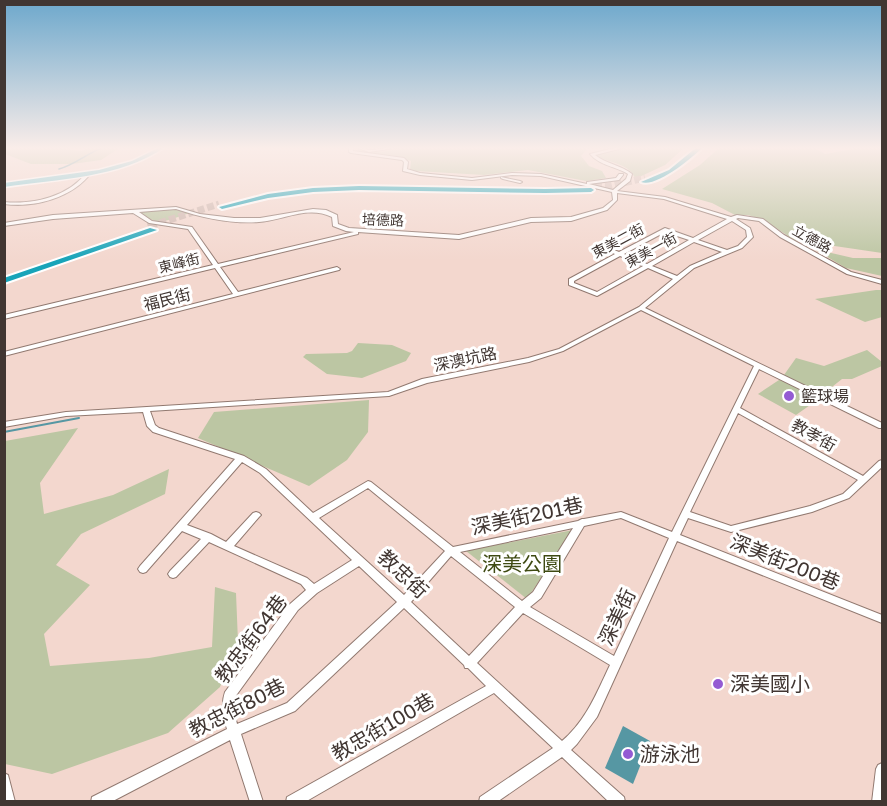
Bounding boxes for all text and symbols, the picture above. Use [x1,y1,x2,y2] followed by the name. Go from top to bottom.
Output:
[362,210,404,229] street label: 培德路
[589,220,646,261] street label: 東美二街
[790,221,835,256] street label: 立德路
[622,229,679,271] street label: 東美一街
[156,249,201,276] street label: 東峰街
[141,283,193,315] street label: 福民街
[432,343,498,375] street label: 深澳坑路
[801,386,849,406] place label: 籃球場
[782,389,796,403] marker: 籃球場
[788,415,840,455] street label: 教孝街
[469,491,585,539] street label: 深美街201巷
[727,528,844,594] street label: 深美街200巷
[374,544,434,603] street label: 教忠街
[482,551,562,575] park label: 深美公園
[593,584,640,649] street label: 深美街
[209,590,291,687] street label: 教忠街64巷
[730,671,810,695] place label: 深美國小
[184,673,289,742] street label: 教忠街80巷
[711,677,725,691] marker: 深美國小
[327,687,438,765] street label: 教忠街100巷
[640,741,700,765] place label: 游泳池
[621,747,635,761] marker: 游泳池

